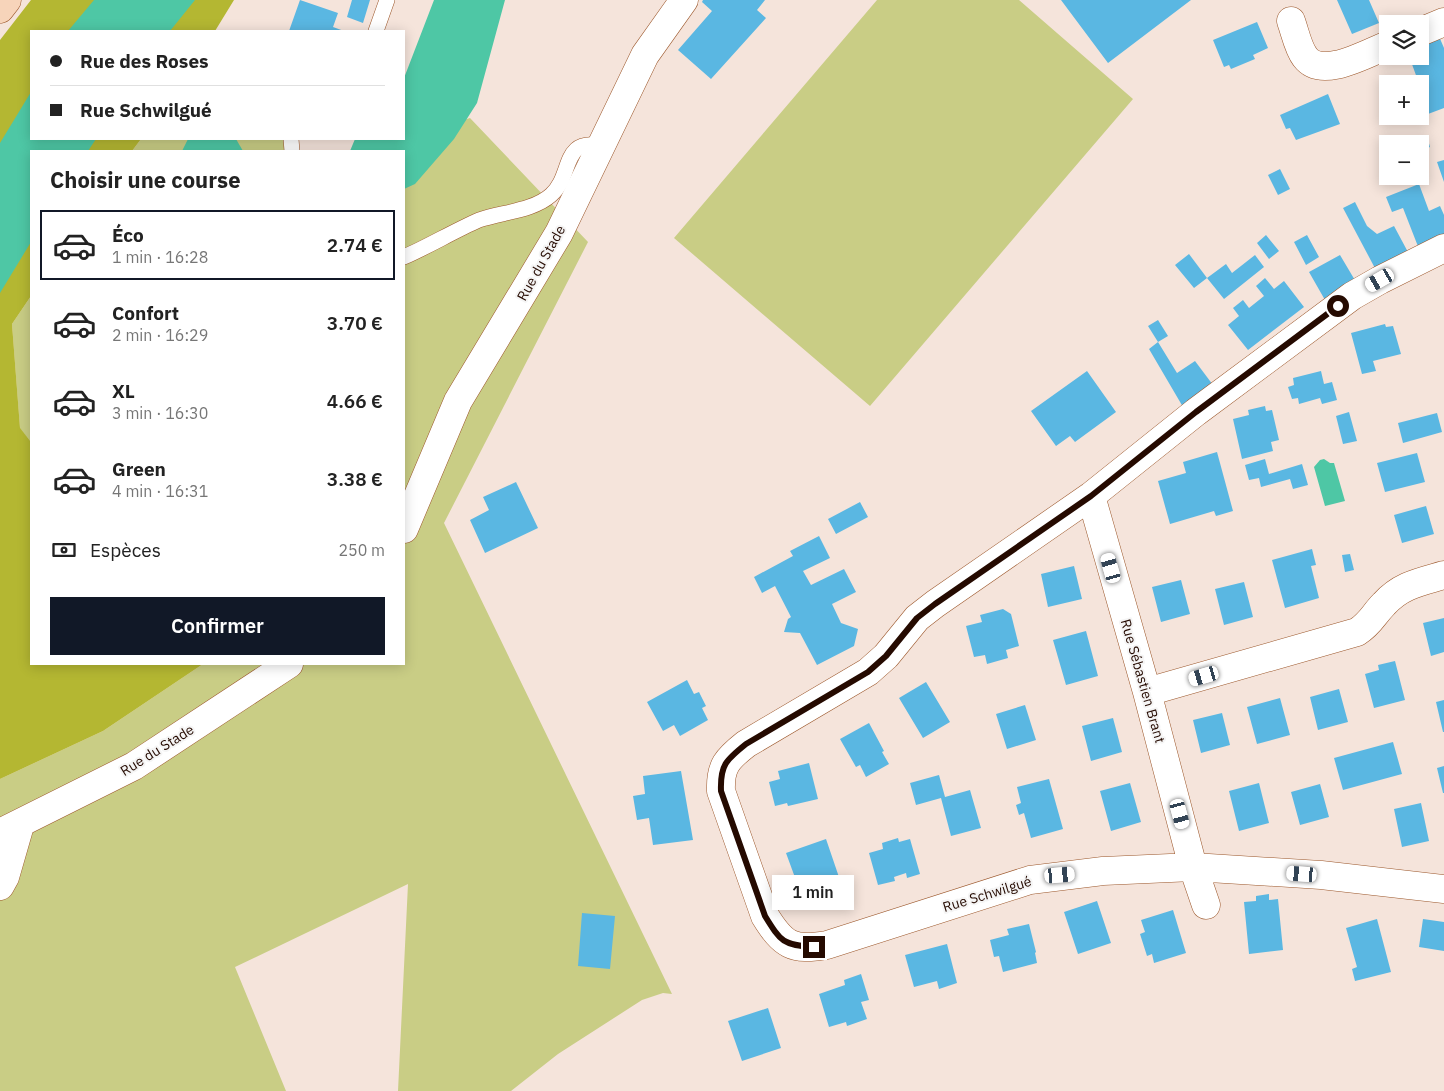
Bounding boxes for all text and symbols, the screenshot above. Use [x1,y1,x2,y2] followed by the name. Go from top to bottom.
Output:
[1379,15,1429,185] map controls
[1379,15,1429,65] button: layers
[80,49,209,73] text: Rue des Roses
[1379,75,1429,125] button: +
[80,98,212,122] text: Rue Schwilgué
[1379,135,1429,185] button: −
[50,165,241,194] text: Choisir une course
[513,222,569,304] street label: Rue du Stade
[52,223,97,268] icon: car
[112,223,144,247] text: Éco
[327,233,383,257] text: 2.74 €
[112,247,208,267] text: 1 min · 16:28
[1363,266,1396,294] car
[1327,295,1349,317] route start
[52,301,97,346] icon: car
[112,301,179,325] text: Confort
[327,311,383,335] text: 3.70 €
[112,325,208,345] text: 2 min · 16:29
[52,379,97,424] icon: car
[112,379,135,403] text: XL
[327,389,383,413] text: 4.66 €
[112,403,208,423] text: 3 min · 16:30
[52,457,97,502] icon: car
[112,457,166,481] text: Green
[327,467,383,491] text: 3.38 €
[112,481,208,501] text: 4 min · 16:31
[50,536,78,564] icon: cash
[90,538,161,562] text: Espèces
[338,540,385,560] text: 250 m
[1099,552,1122,584] car
[50,597,385,655] button: Confirmer
[1117,617,1169,745] street label: Rue Sébastien Brant
[1187,665,1220,687] car
[117,720,197,780] street label: Rue du Stade
[1168,798,1191,830] car
[1286,865,1317,883] car
[1044,866,1075,884] car
[940,872,1034,916] street label: Rue Schwilgué
[773,874,855,910] callout: 1 min
[792,882,834,902] text: 1 min
[803,936,825,958] route end

